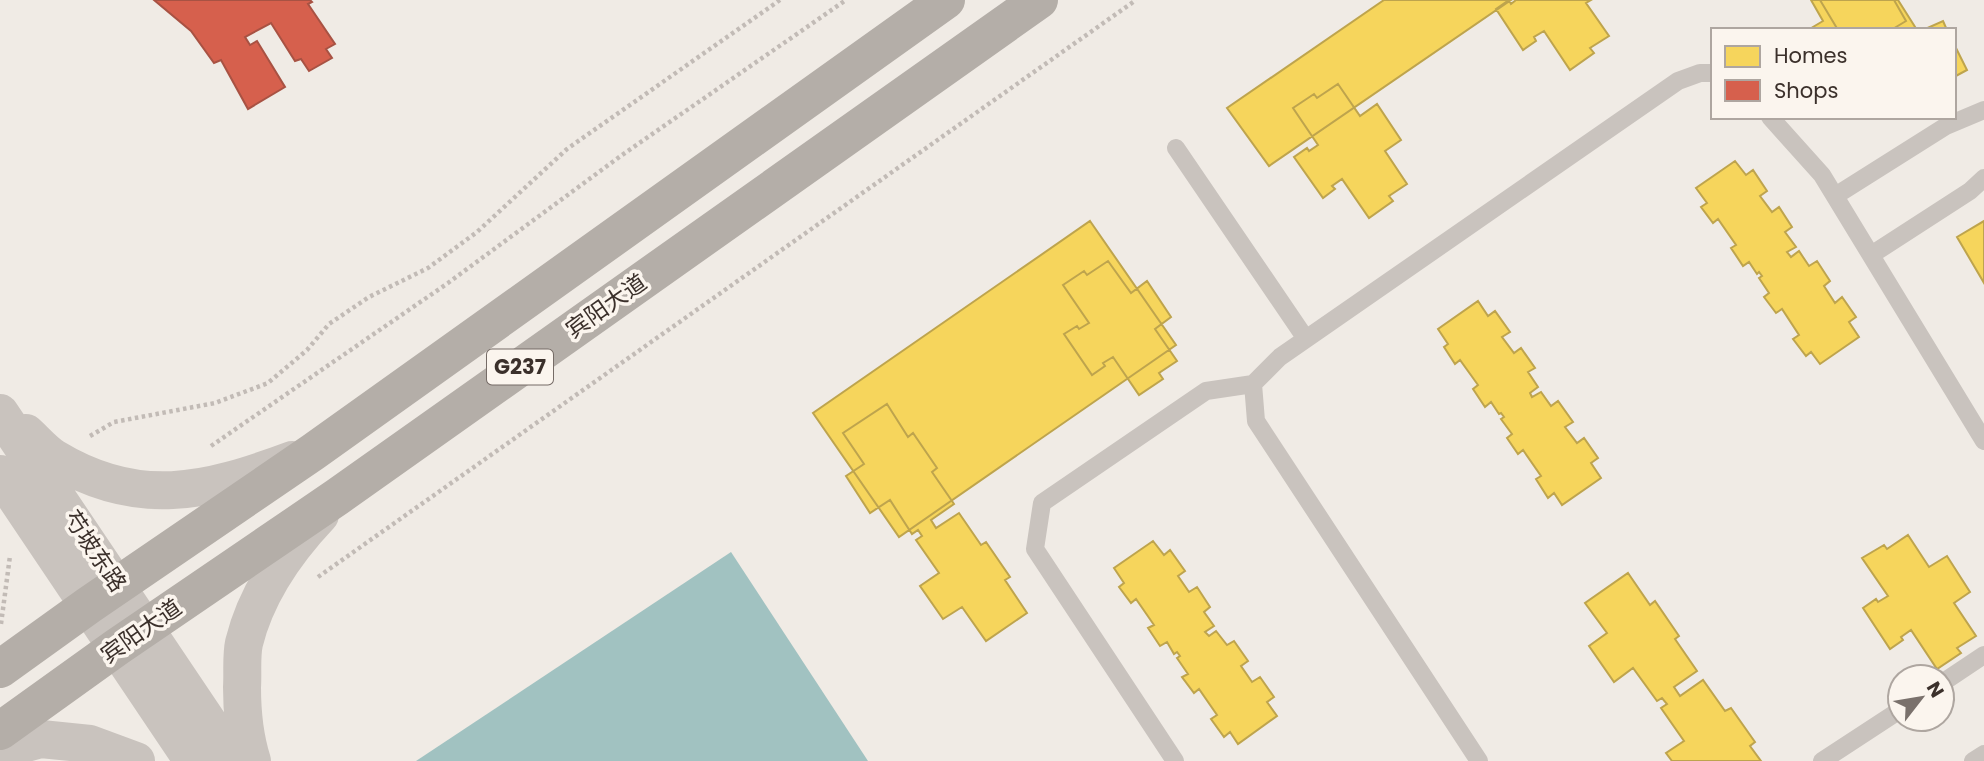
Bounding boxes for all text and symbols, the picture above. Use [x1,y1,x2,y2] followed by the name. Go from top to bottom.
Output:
[1711,28,1956,119] legend
[1774,41,1848,70] text: Homes
[1774,76,1838,105] text: Shops
[559,267,653,345] street label: 宾阳大道
[487,350,553,384] road number: G237
[56,504,134,598] street label: 芍坡东路
[94,592,188,670] street label: 宾阳大道
[1886,663,1956,733] north arrow
[1920,676,1950,703] text: N

